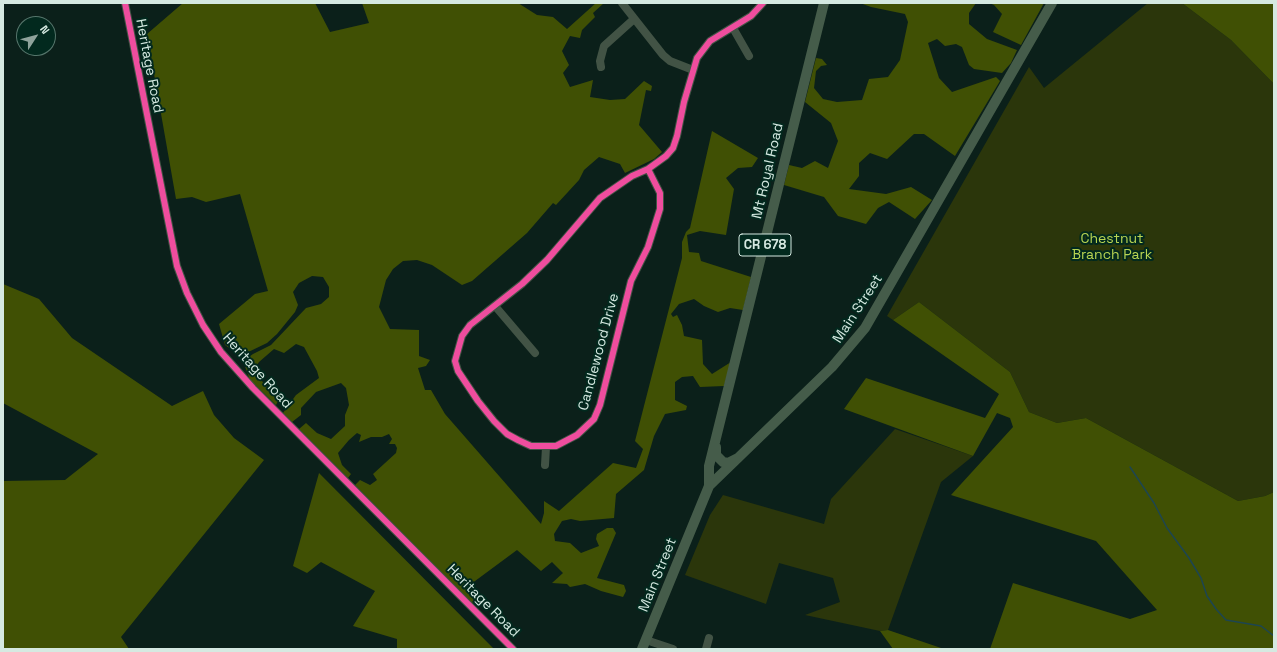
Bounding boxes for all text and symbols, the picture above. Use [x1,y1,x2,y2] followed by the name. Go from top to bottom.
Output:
[16,16,56,56] north arrow
[132,17,166,115] street label: Heritage Road
[37,22,53,37] text: N
[749,122,787,220] street label: Mt Royal Road
[1072,231,1152,264] park label: Chestnut Branch Park
[739,234,791,256] road number: CR 678
[830,271,886,347] street label: Main Street
[575,292,623,412] street label: Candlewood Drive
[219,330,295,412] street label: Heritage Road
[635,535,681,615] street label: Main Street
[443,561,523,641] street label: Heritage Road

